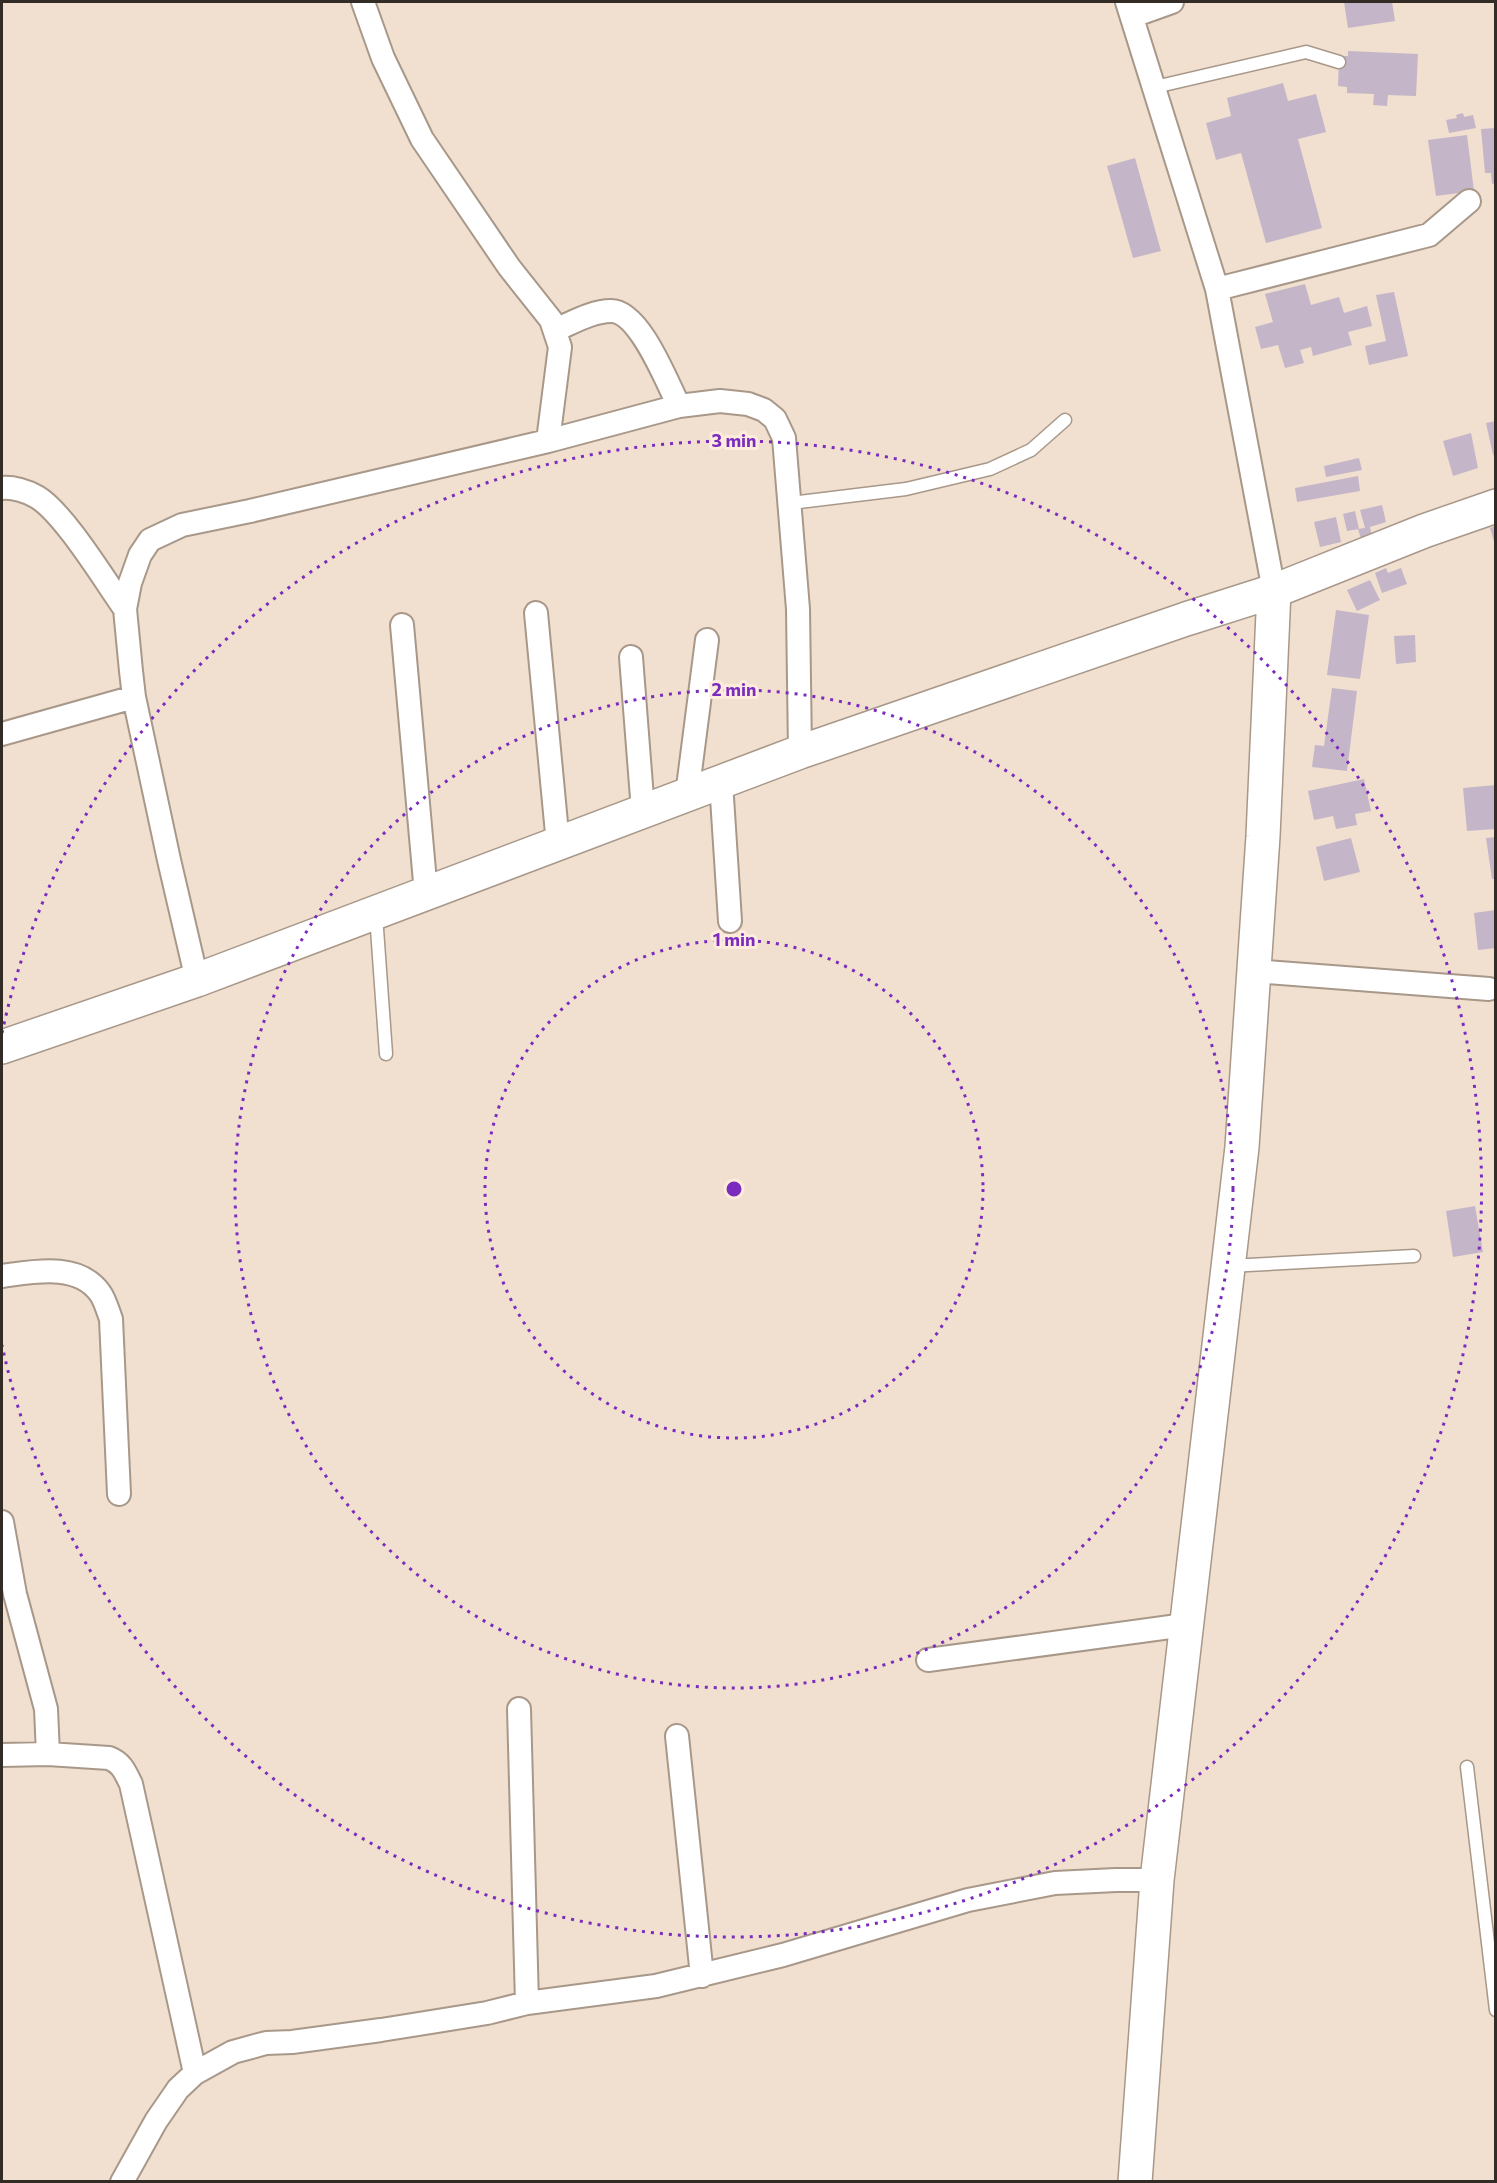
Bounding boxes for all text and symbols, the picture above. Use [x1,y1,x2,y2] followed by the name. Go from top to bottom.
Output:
[711,429,757,451] text: 3 min
[712,678,756,700] text: 2 min
[713,928,755,950] text: 1 min
[724,1179,744,1199] centre of rings

